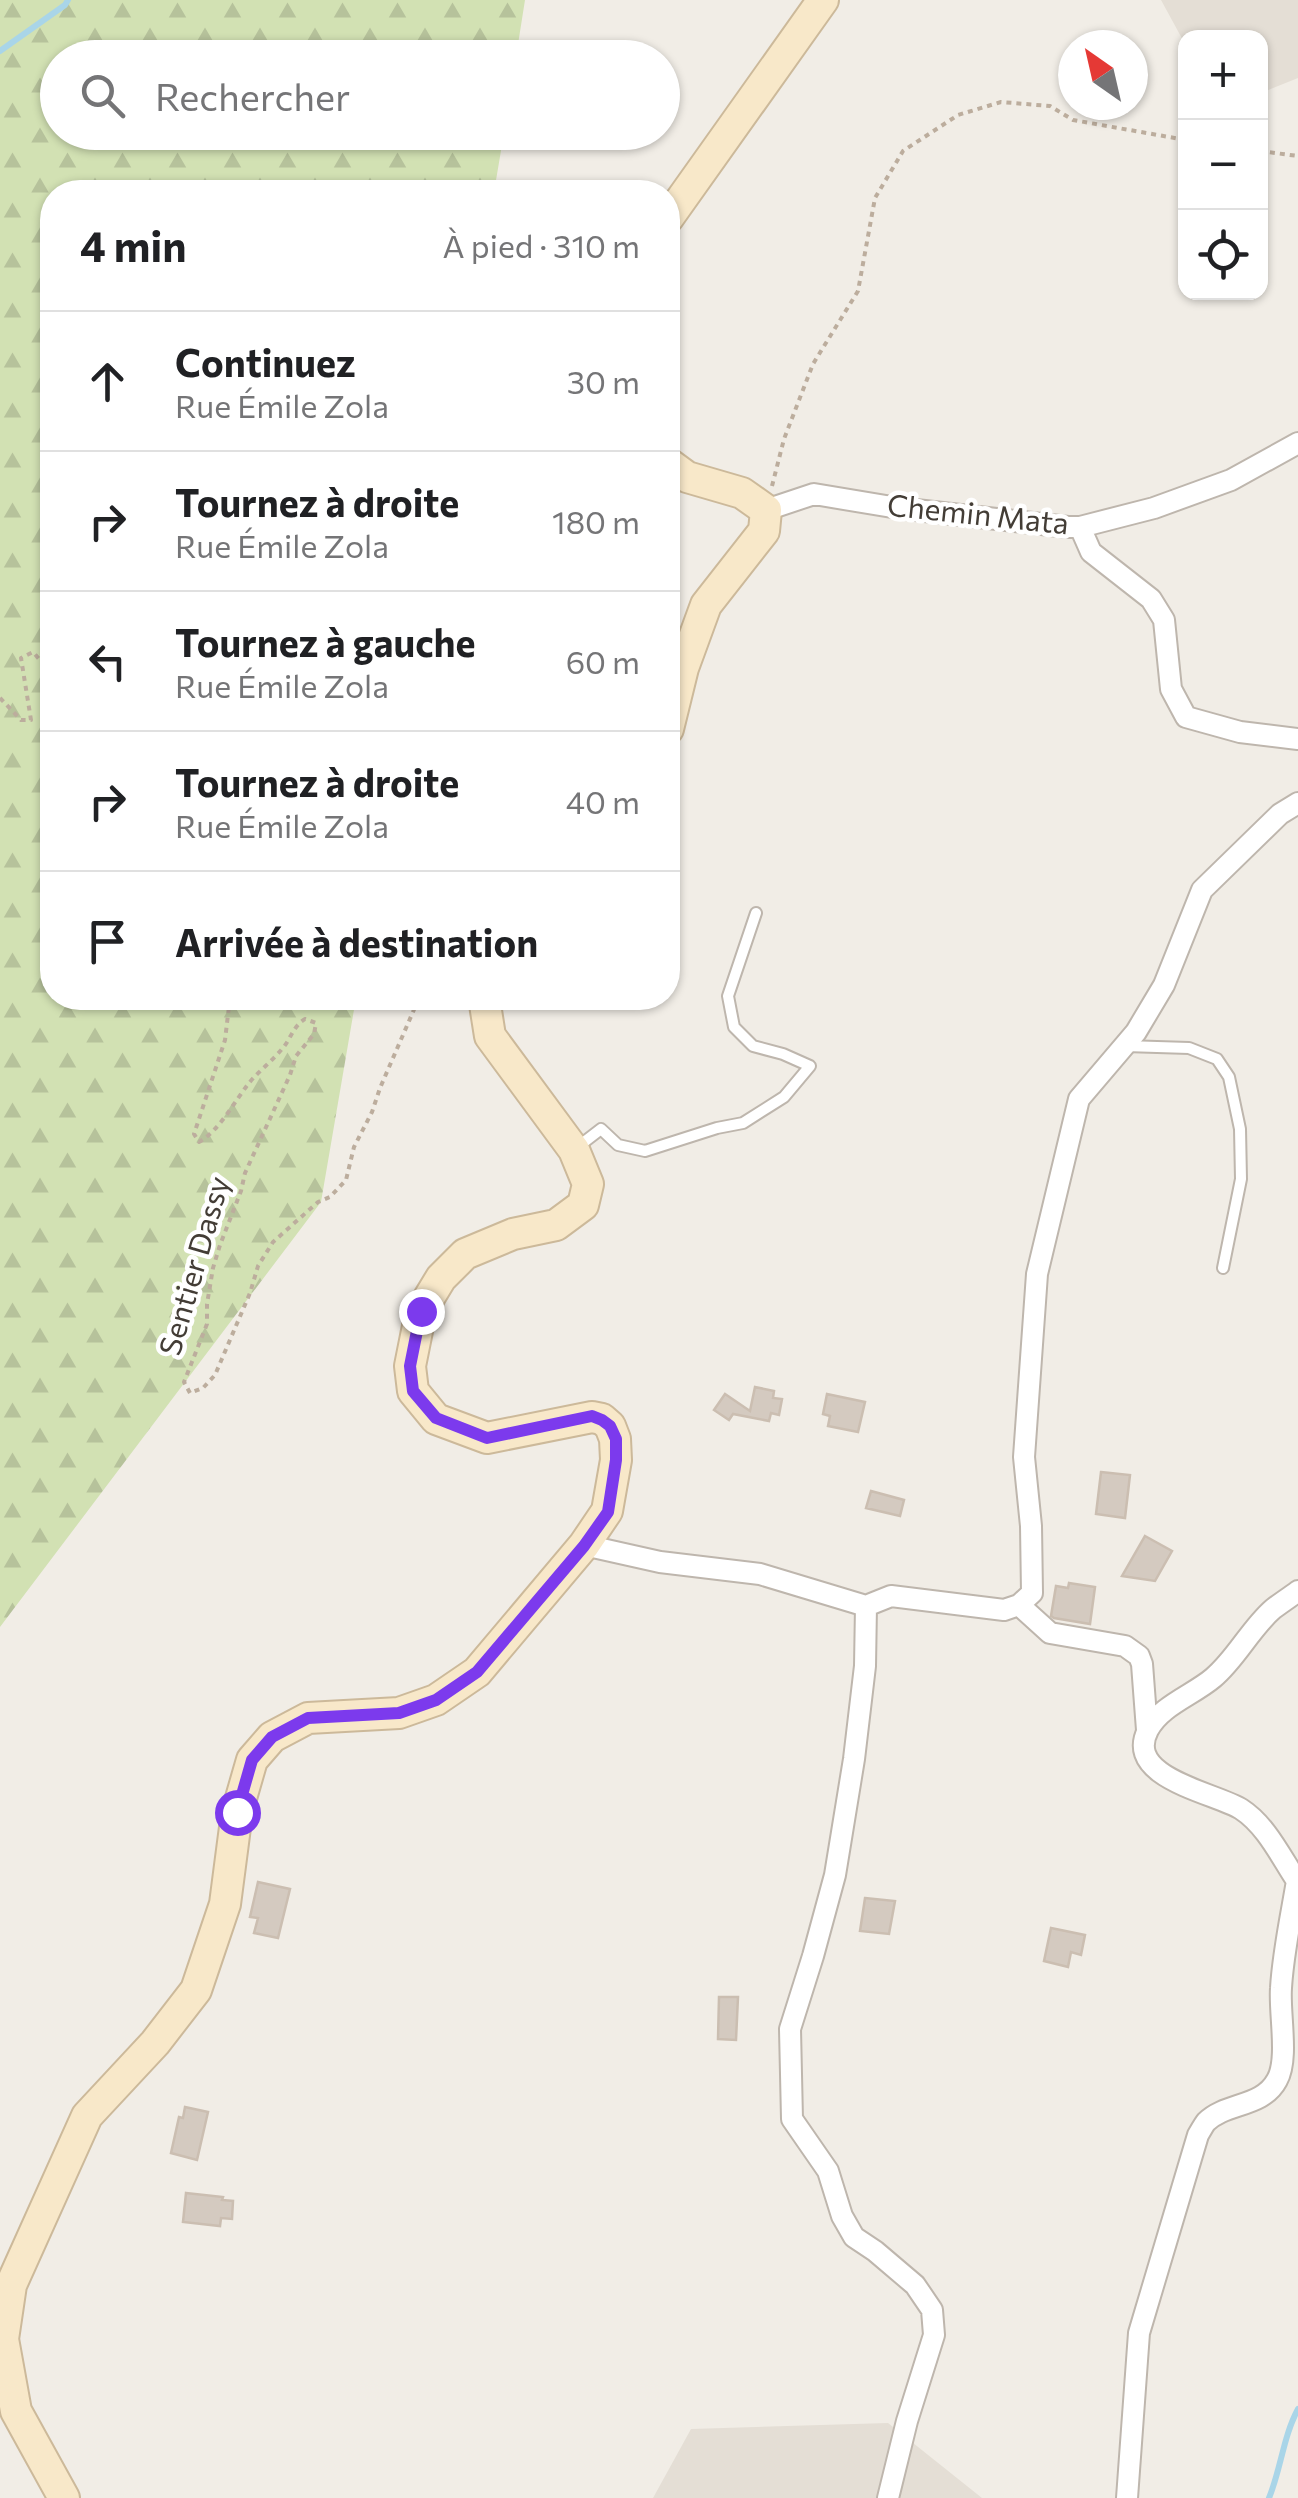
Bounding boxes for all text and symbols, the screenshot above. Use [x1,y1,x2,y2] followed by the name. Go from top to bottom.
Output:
[1058,30,1148,120] north arrow
[1178,30,1268,300] map controls
[1178,30,1268,120] button: +
[40,40,680,150] search box
[75,68,130,123] icon: search
[155,72,350,119] text: Rechercher
[1178,120,1268,210] button: −
[1178,210,1268,300] button: locate
[80,219,186,271] text: 4 min
[443,225,640,265] text: À pied · 310 m
[175,338,356,385] text: Continuez
[80,354,135,409] icon: ahead
[567,361,640,401] text: 30 m
[175,385,389,425] text: Rue Émile Zola
[175,478,459,525] text: Tournez à droite
[886,485,1071,540] street label: Chemin Mata
[80,494,135,549] icon: right
[552,501,640,541] text: 180 m
[175,525,389,565] text: Rue Émile Zola
[175,618,476,665] text: Tournez à gauche
[80,634,135,689] icon: left
[566,641,640,681] text: 60 m
[175,665,389,705] text: Rue Émile Zola
[175,758,459,805] text: Tournez à droite
[80,774,135,829] icon: right
[566,781,640,821] text: 40 m
[175,805,389,845] text: Rue Émile Zola
[80,914,135,969] icon: arrive
[175,918,538,965] text: Arrivée à destination
[149,1172,236,1359] street label: Sentier Dassy
[399,1289,445,1335] route end
[215,1790,261,1836] route start

